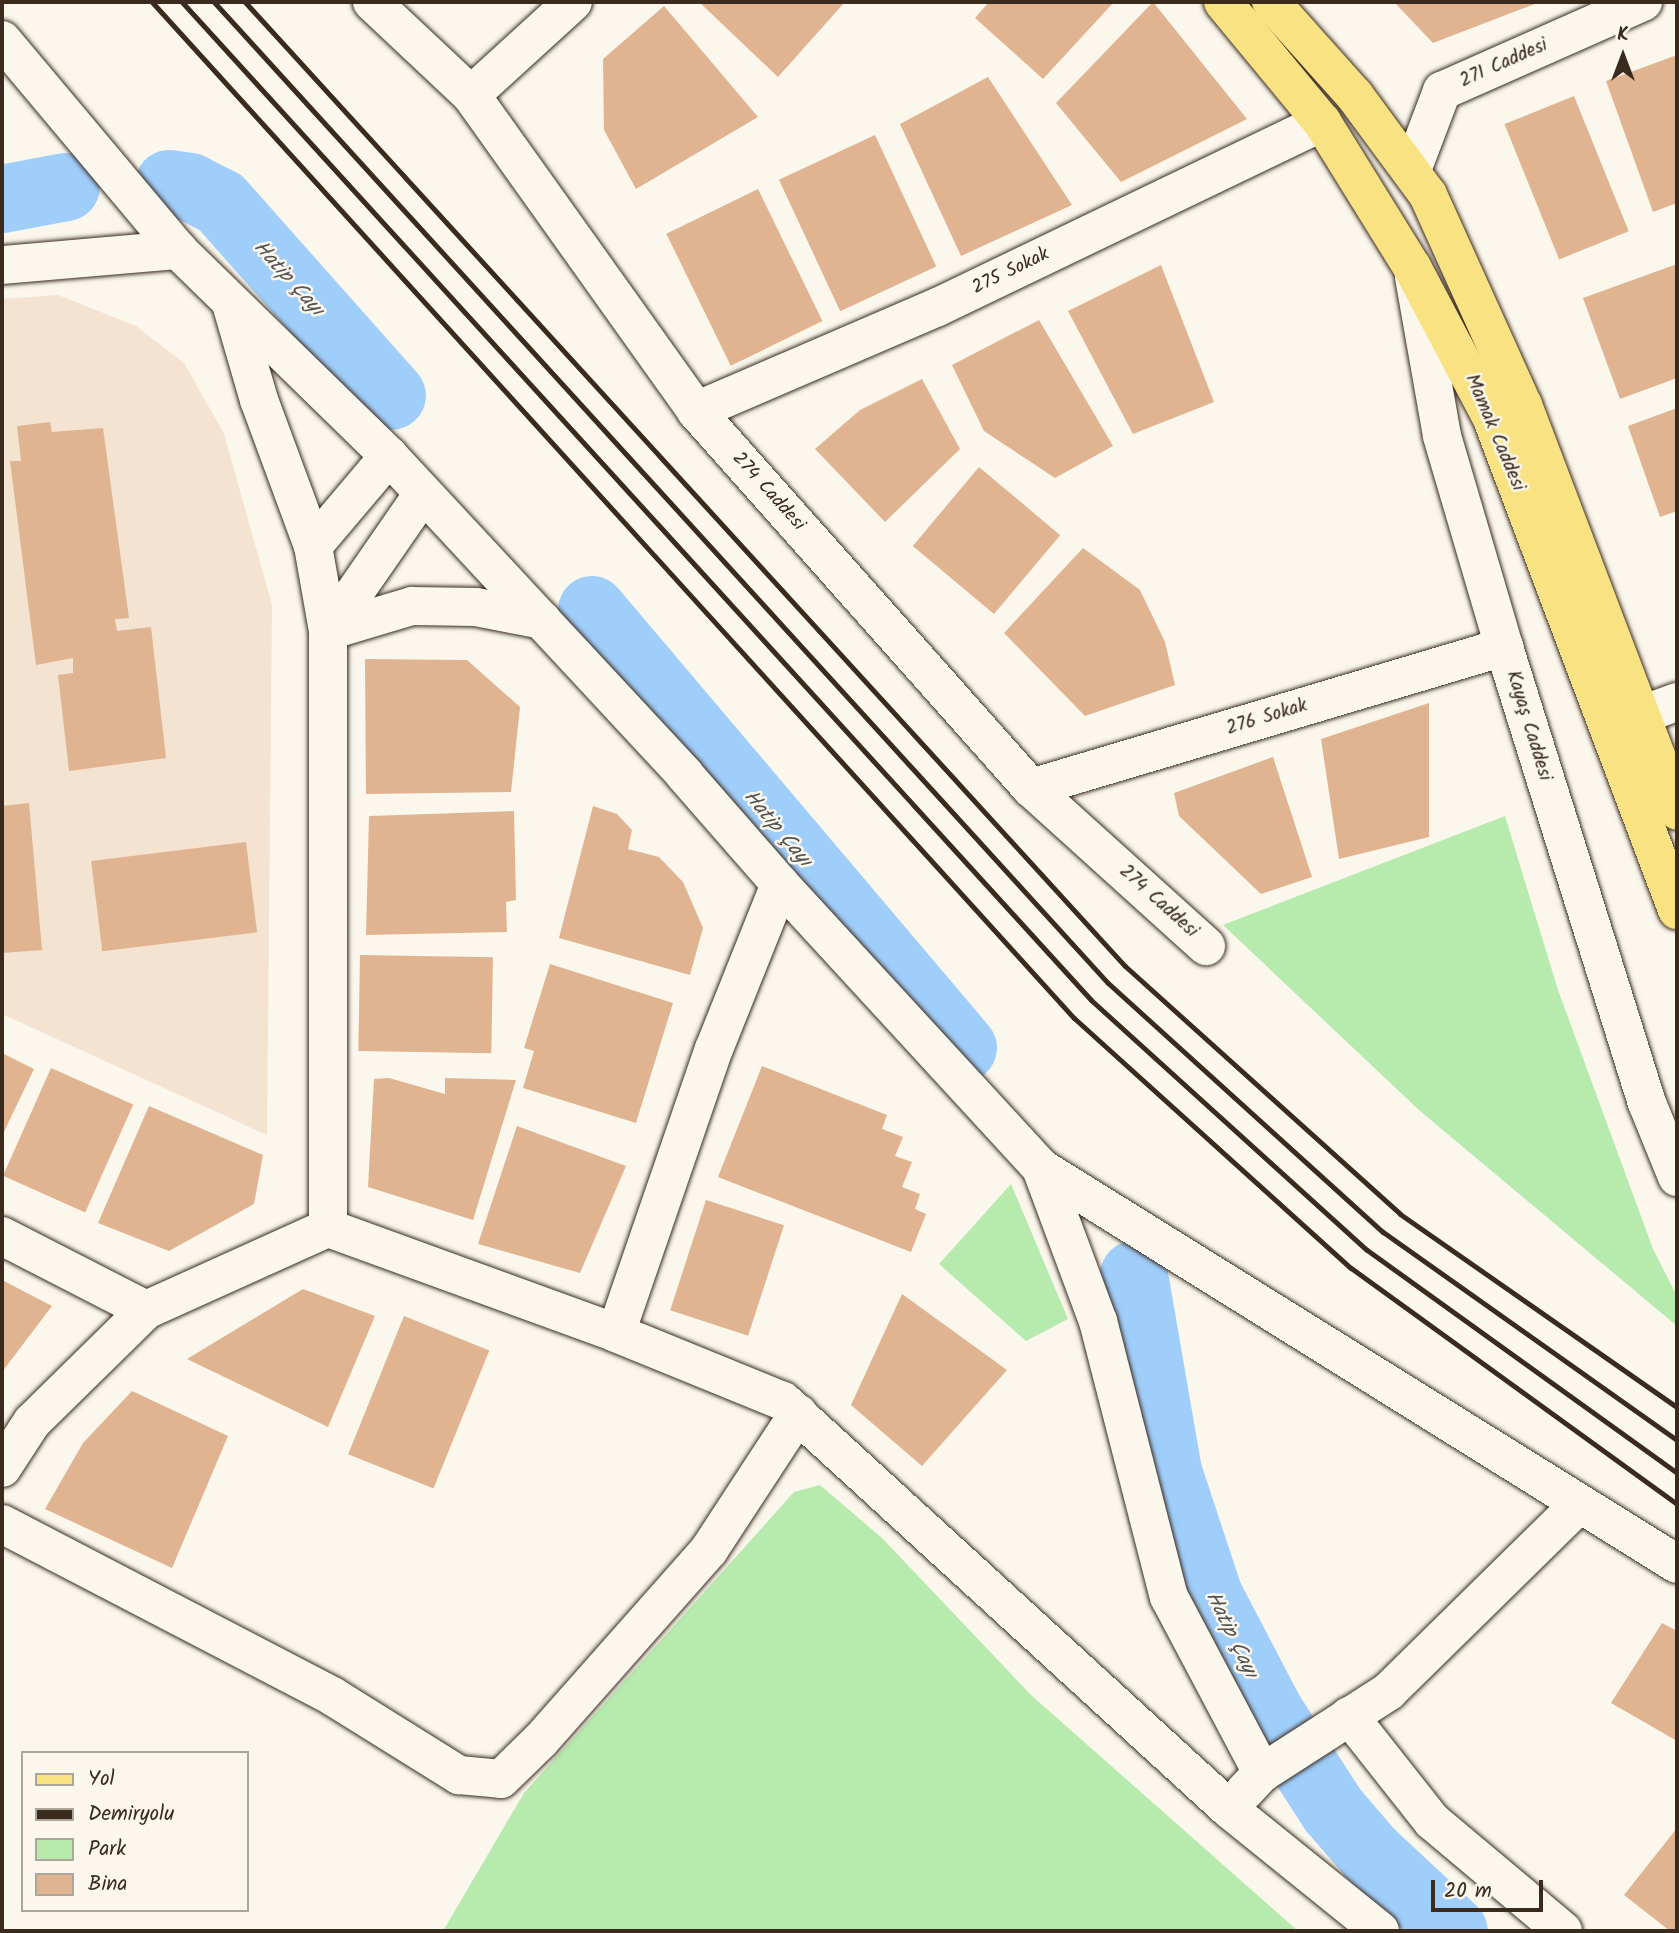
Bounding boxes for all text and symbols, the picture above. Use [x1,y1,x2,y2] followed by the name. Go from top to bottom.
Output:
[1617,20,1629,50] text: K
[1588,21,1658,91] north arrow
[1457,35,1551,93] street label: 271 Caddesi
[247,236,329,322] water label: Hatip Çayı
[969,244,1053,300] street label: 275 Sokak
[1459,371,1529,495] street label: Mamak Caddesi
[727,448,809,536] street label: 274 Caddesi
[1500,668,1556,784] street label: Kayaş Caddesi
[1224,695,1310,741] street label: 276 Sokak
[737,785,817,873] water label: Hatip Çayı
[1114,861,1202,943] street label: 274 Caddesi
[1199,1588,1263,1682] water label: Hatip Çayı
[21,1751,248,1912] legend
[88,1763,115,1796] text: Yol
[88,1798,174,1831] text: Demiryolu
[88,1833,126,1866] text: Park
[1434,1867,1546,1911] scale bar
[88,1868,127,1901] text: Bina
[1444,1875,1492,1908] text: 20 m

